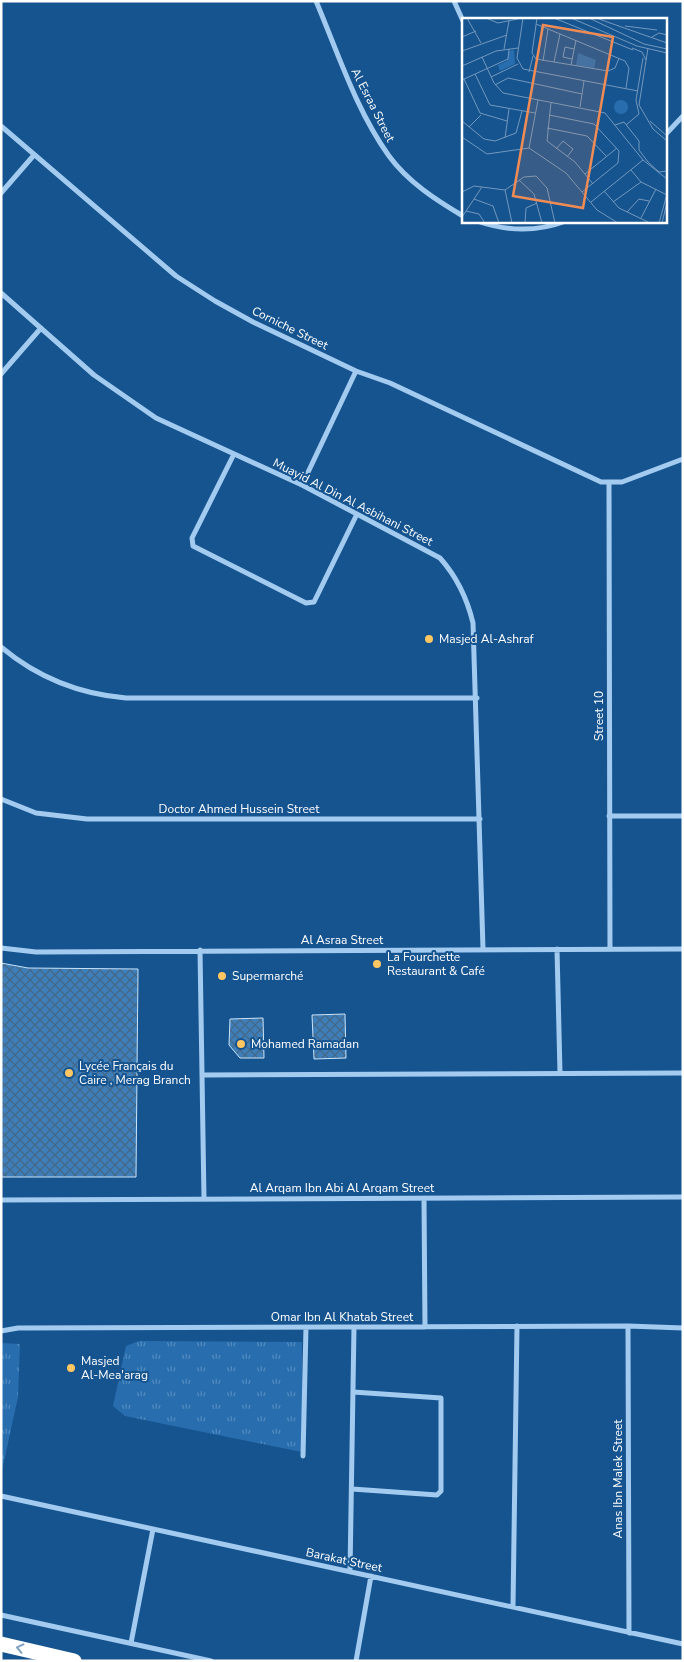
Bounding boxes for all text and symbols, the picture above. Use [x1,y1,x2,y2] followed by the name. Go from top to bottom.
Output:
[462,18,666,222] inset map
[348,65,399,145] street label: Al Esraa Street
[249,303,331,354] street label: Corniche Street
[270,455,436,550] street label: Muayid Al Din Al Asbihani Street
[439,631,535,647] place label: Masjed Al-Ashraf
[423,633,435,645] marker: Masjed Al-Ashraf
[591,691,607,741] street label: Street 10
[159,801,320,817] street label: Doctor Ahmed Hussein Street
[301,932,384,948] street label: Al Asraa Street
[387,949,485,979] place label: La Fourchette Restaurant & Café
[371,958,383,970] marker: La Fourchette Restaurant & Café
[232,968,303,984] place label: Supermarché
[216,970,228,982] marker: Supermarché
[251,1036,359,1052] place label: Mohamed Ramadan
[235,1038,247,1050] marker: Mohamed Ramadan
[79,1058,191,1088] place label: Lycée Français du Caire , Merag Branch
[63,1067,75,1079] marker: Lycée Français du Caire , Merag Branch
[250,1180,435,1196] street label: Al Arqam Ibn Abi Al Arqam Street
[271,1309,414,1325] street label: Omar Ibn Al Khatab Street
[81,1353,148,1383] place label: Masjed Al-Mea'arag
[65,1362,77,1374] marker: Masjed Al-Mea'arag
[610,1419,626,1539] street label: Anas Ibn Malek Street
[304,1544,384,1576] street label: Barakat Street
[16,1643,25,1654] one-way arrow

